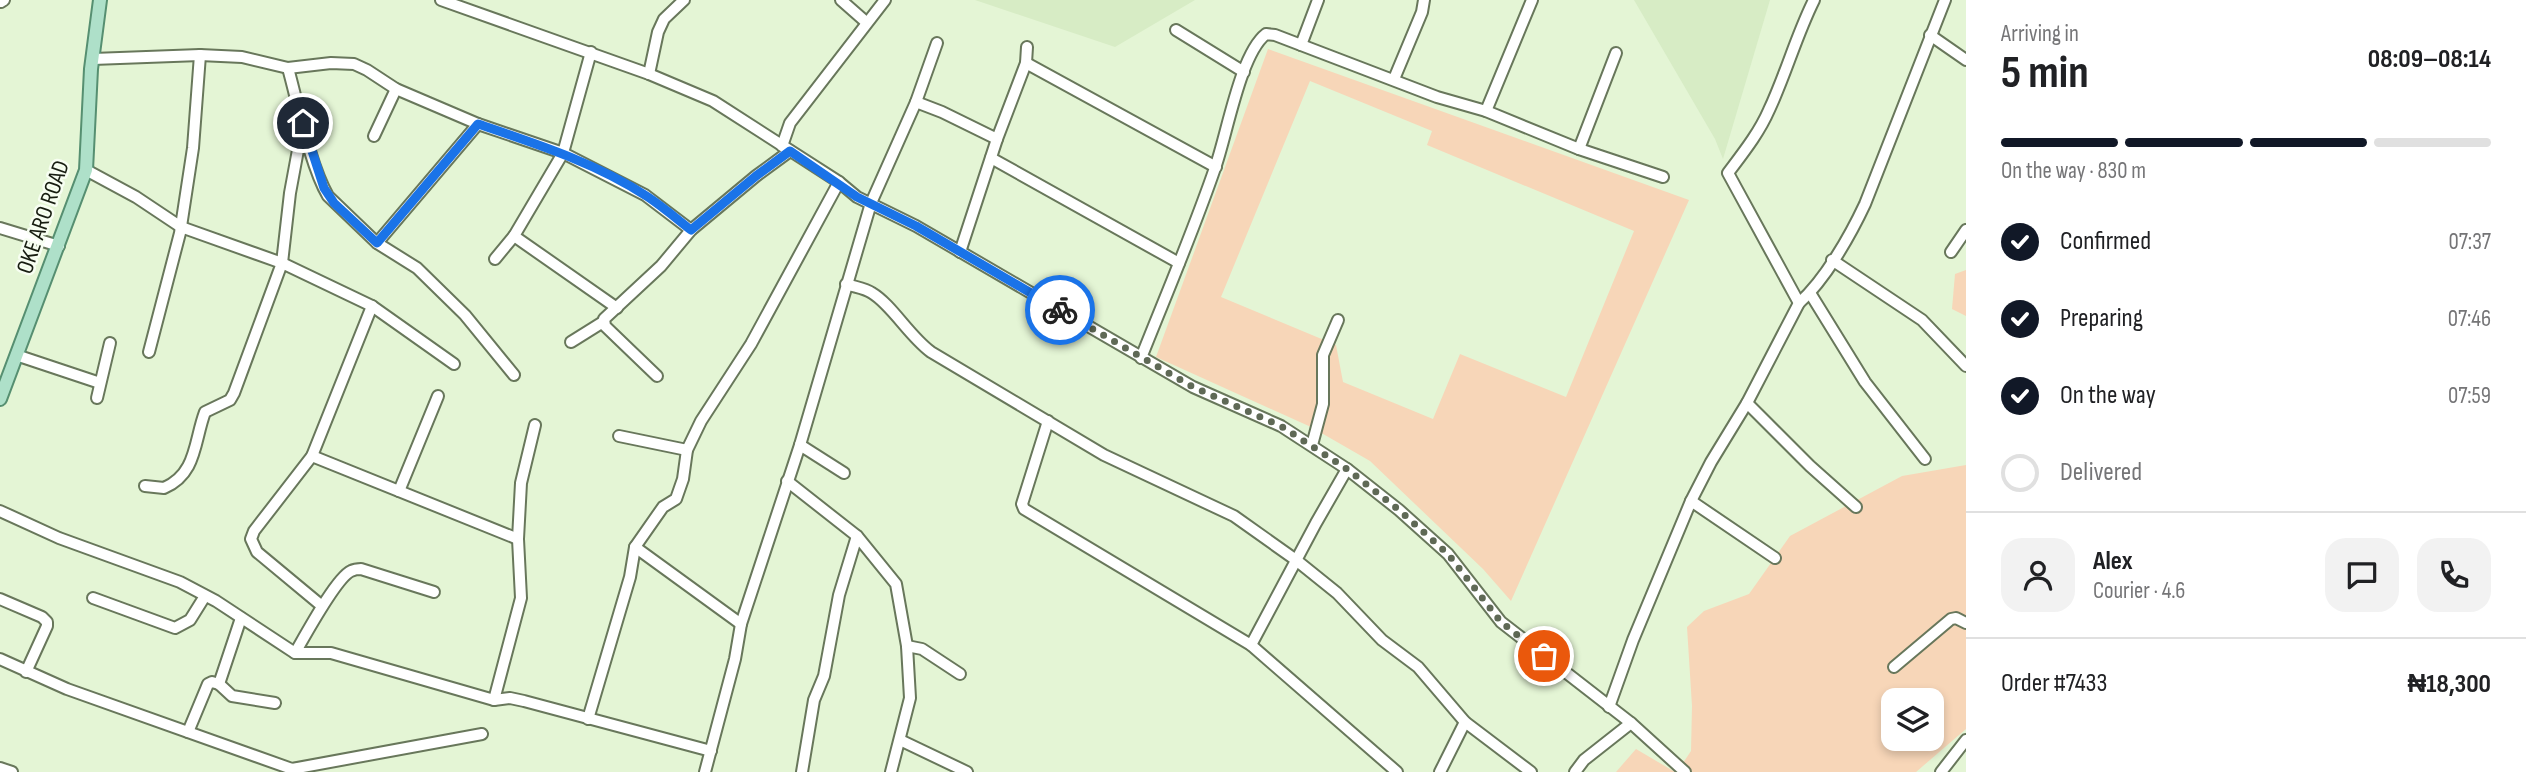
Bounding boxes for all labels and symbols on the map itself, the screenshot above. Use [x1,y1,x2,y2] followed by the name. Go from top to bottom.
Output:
[273,93,333,153] pin
[10,157,76,277] street label: OKE ARO ROAD
[1025,275,1095,345] courier
[1514,626,1574,686] pin

